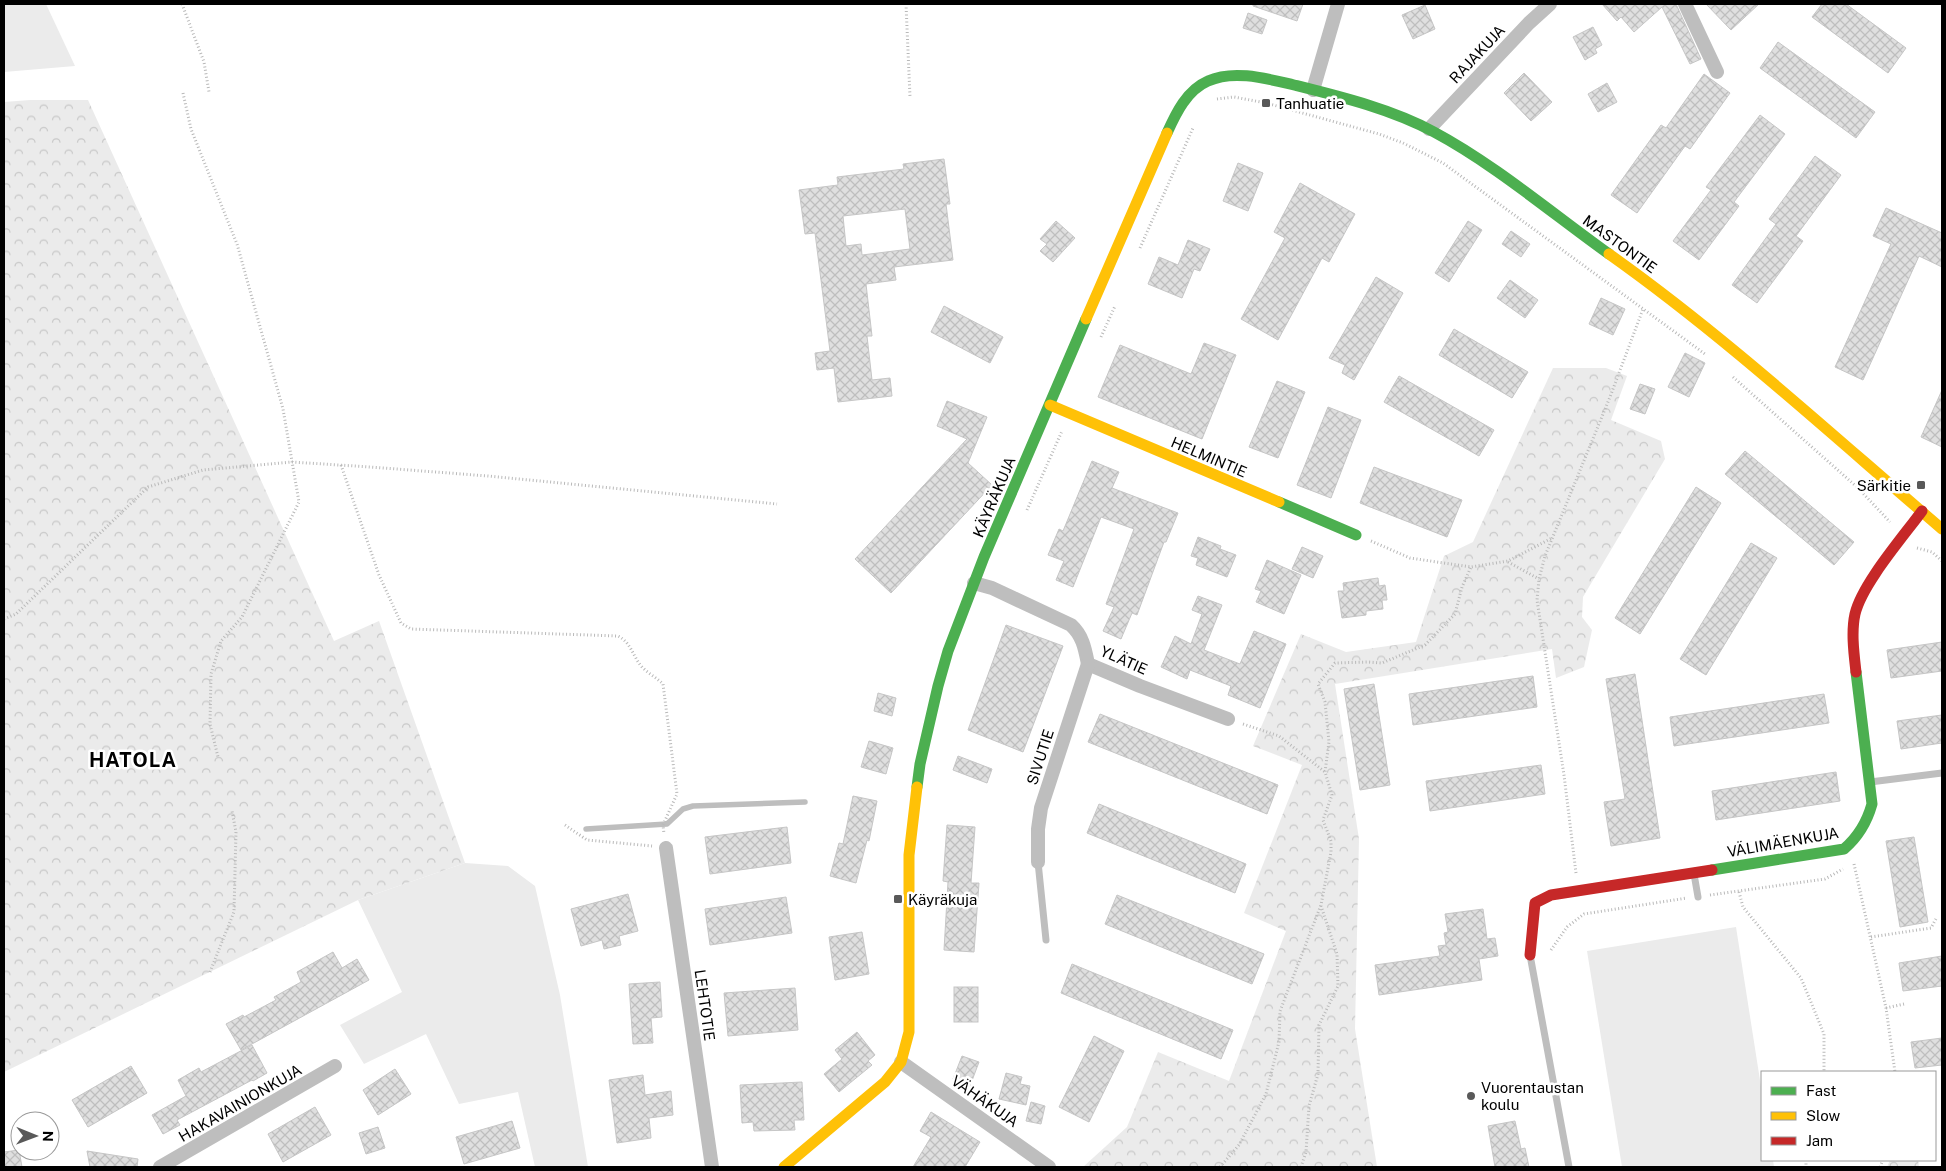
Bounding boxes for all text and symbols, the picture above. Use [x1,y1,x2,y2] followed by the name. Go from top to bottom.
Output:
[1446,21,1508,87] street label: RAJAKUJA
[1276,95,1344,112] place label: Tanhuatie
[1260,97,1272,109] marker: Tanhuatie
[1580,212,1660,276] street label: MASTONTIE
[1168,433,1250,481] street label: HELMINTIE
[968,453,1019,540] street label: KÄYRÄKUJA
[1857,477,1911,494] place label: Särkitie
[1915,479,1927,491] marker: Särkitie
[1098,641,1151,678] street label: YLÄTIE
[1023,727,1057,787] street label: SIVUTIE
[89,748,177,772] district label: HATOLA
[1726,823,1840,860] street label: VÄLIMÄENKUJA
[908,891,977,908] place label: Käyräkuja
[892,893,904,905] marker: Käyräkuja
[692,968,718,1042] street label: LEHTOTIE
[176,1061,305,1145] street label: HAKAVAINIONKUJA
[948,1071,1023,1130] street label: VÄHÄKUJA
[1761,1071,1936,1161] legend
[1481,1079,1584,1113] place label: Vuorentaustan koulu
[1806,1082,1836,1099] text: Fast
[1465,1090,1477,1102] marker: Vuorentaustan koulu
[1806,1107,1841,1124] text: Slow
[10,1111,60,1161] north arrow
[40,1131,56,1142] text: N
[1806,1132,1833,1149] text: Jam

